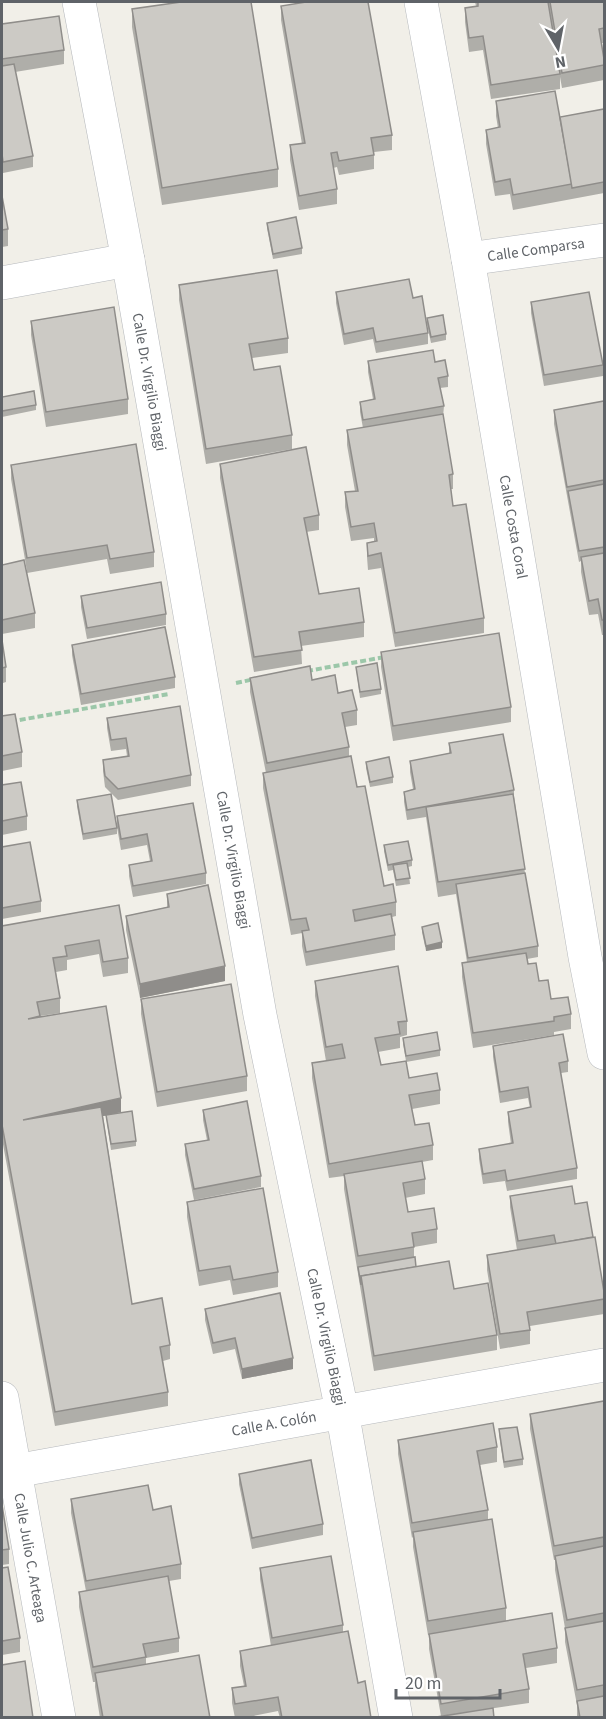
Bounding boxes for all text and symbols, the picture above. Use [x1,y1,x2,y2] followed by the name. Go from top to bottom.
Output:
[528,18,588,78] north arrow
[553,50,568,74] text: N
[486,233,586,267] street label: Calle Comparsa
[127,311,171,453] street label: Calle Dr. Virgilio Biaggi
[494,473,532,581] street label: Calle Costa Coral
[211,789,255,931] street label: Calle Dr. Virgilio Biaggi
[301,1266,351,1408] street label: Calle Dr. Virgilio Biaggi
[230,1406,318,1442] street label: Calle A. Colón
[8,1491,52,1625] street label: Calle Julio C. Arteaga
[396,1662,500,1700] scale bar
[405,1671,441,1696] text: 20 m

